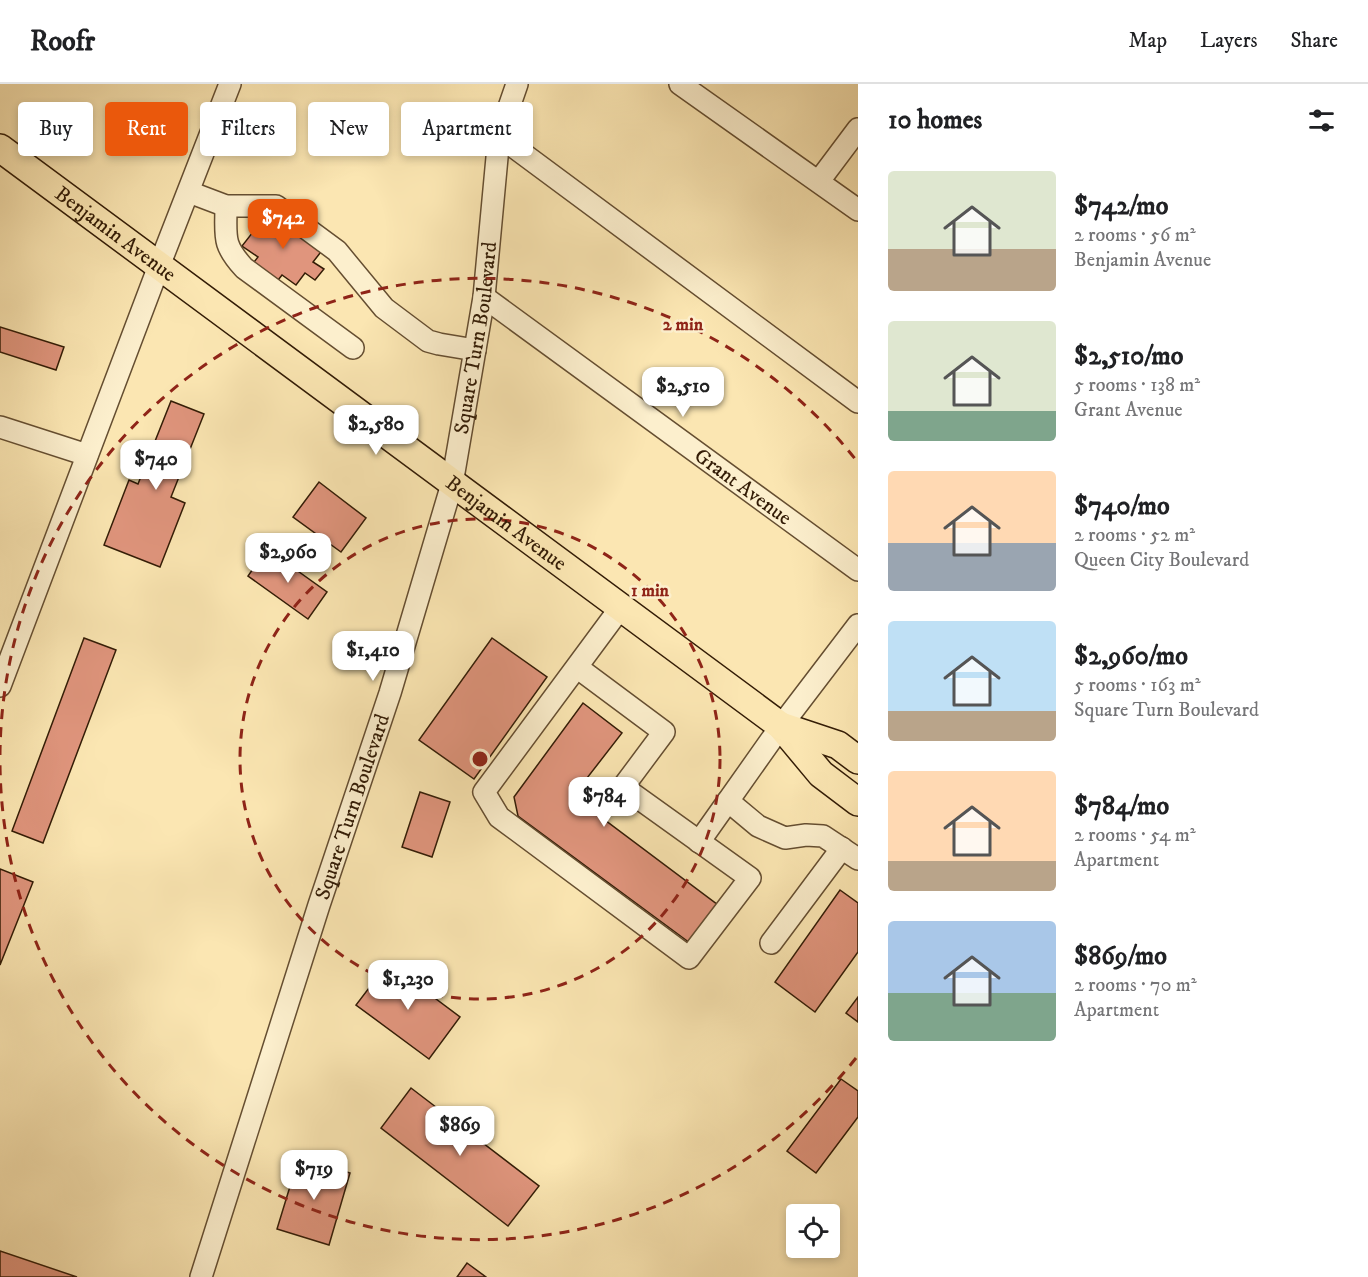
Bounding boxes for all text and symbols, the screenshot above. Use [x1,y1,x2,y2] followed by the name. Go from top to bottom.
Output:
[30,24,95,59] text: Roofr
[1128,28,1167,54] text: Map
[1200,28,1258,54] text: Layers
[1291,28,1338,54] text: Share
[18,102,93,156] chip: Buy
[105,102,188,156] chip: Rent
[200,102,296,156] chip: Filters
[308,102,389,156] chip: New
[401,102,533,156] chip: Apartment
[888,104,982,137] text: 10 homes
[1305,104,1338,137] icon: filters
[49,181,181,288] street label: Benjamin Avenue
[1074,190,1168,223] text: $742/mo
[936,195,1008,267] icon: home
[247,199,319,250] pin: $742
[262,206,304,231] text: $742
[1074,223,1196,248] text: 2 rooms · 56 m²
[449,240,503,436] street label: Square Turn Boulevard
[1074,248,1211,273] text: Benjamin Avenue
[663,314,704,336] text: 2 min
[1074,340,1183,373] text: $2,510/mo
[936,345,1008,417] icon: home
[634,367,732,418] pin: $2,510
[1074,373,1200,398] text: 5 rooms · 138 m²
[656,374,710,399] text: $2,510
[1074,398,1183,423] text: Grant Avenue
[327,405,425,456] pin: $2,580
[348,412,404,437] text: $2,580
[120,440,192,491] pin: $740
[689,443,797,531] street label: Grant Avenue
[134,447,178,472] text: $740
[440,470,572,577] street label: Benjamin Avenue
[1074,490,1170,523] text: $740/mo
[936,495,1008,567] icon: home
[1074,523,1195,548] text: 2 rooms · 52 m²
[239,533,337,584] pin: $2,960
[259,540,317,565] text: $2,960
[1074,548,1249,573] text: Queen City Boulevard
[631,580,670,602] text: 1 min
[324,631,422,682] pin: $1,410
[346,638,400,663] text: $1,410
[1074,640,1188,673] text: $2,960/mo
[936,645,1008,717] icon: home
[1074,673,1201,698] text: 5 rooms · 163 m²
[1074,698,1259,723] text: Square Turn Boulevard
[310,710,396,903] street label: Square Turn Boulevard
[470,749,490,769] centre of rings
[568,777,640,828] pin: $784
[583,784,625,809] text: $784
[1074,790,1169,823] text: $784/mo
[936,795,1008,867] icon: home
[1074,823,1196,848] text: 2 rooms · 54 m²
[1074,848,1159,873] text: Apartment
[1074,940,1167,973] text: $869/mo
[936,945,1008,1017] icon: home
[359,960,457,1011] pin: $1,230
[382,967,434,992] text: $1,230
[1074,973,1197,998] text: 2 rooms · 70 m²
[1074,998,1159,1023] text: Apartment
[424,1106,496,1157] pin: $869
[439,1113,481,1138] text: $869
[278,1150,350,1201] pin: $719
[295,1157,333,1182] text: $719
[786,1204,840,1258] map controls
[786,1204,840,1258] button: locate

